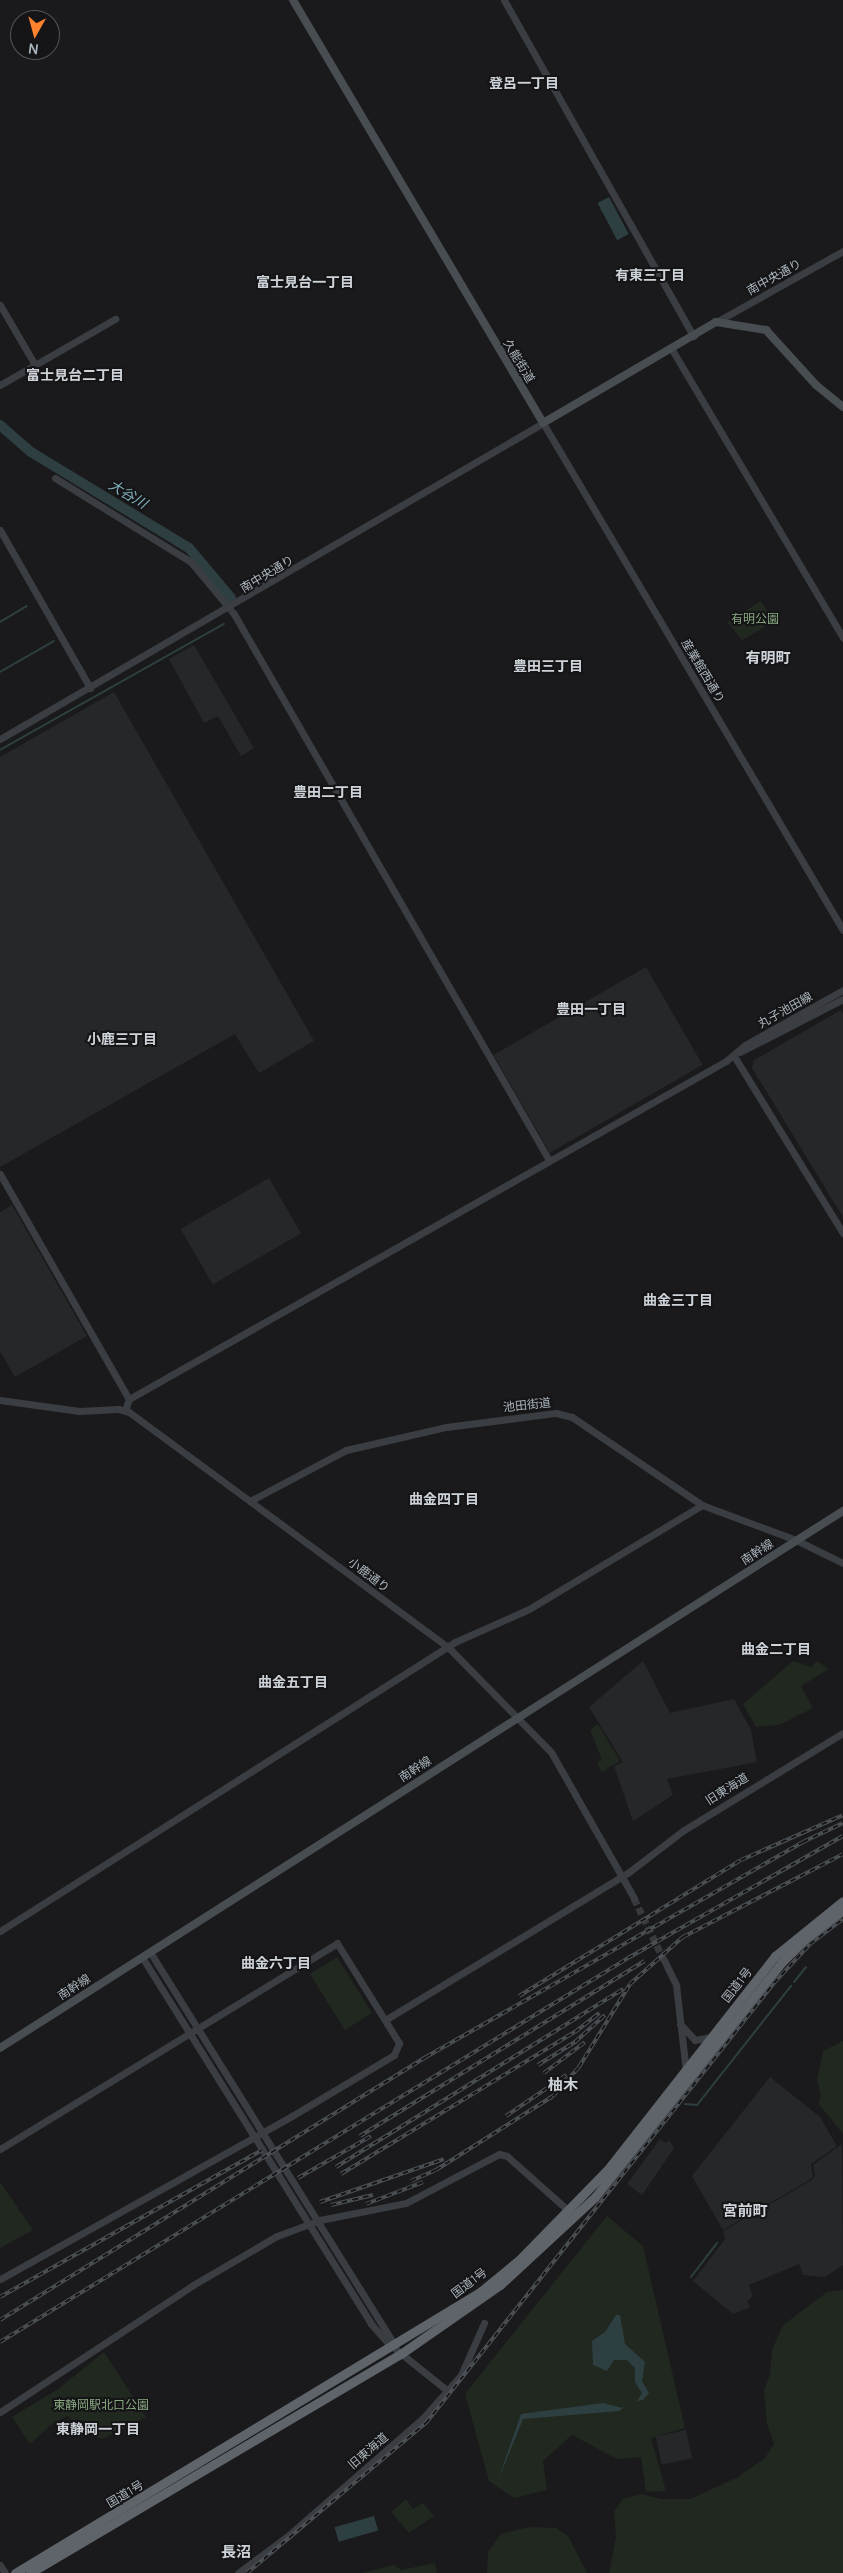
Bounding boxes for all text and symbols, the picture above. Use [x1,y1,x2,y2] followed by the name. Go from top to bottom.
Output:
[10,10,60,60] north arrow
[27,39,39,59] text: N
[489,75,559,91] district label: 登呂一丁目
[744,256,804,298] street label: 南中央通り
[615,267,685,283] district label: 有東三丁目
[256,274,354,290] district label: 富士見台一丁目
[500,337,538,385] street label: 久能街道
[26,367,124,383] district label: 富士見台二丁目
[106,476,150,512] water label: 大谷川
[238,552,296,596] street label: 南中央通り
[731,612,779,626] park label: 有明公園
[678,636,728,706] street label: 産業館西通り
[746,649,790,667] district label: 有明町
[513,658,583,674] district label: 豊田三丁目
[293,784,363,800] district label: 豊田二丁目
[755,989,815,1031] street label: 丸子池田線
[556,1001,626,1017] district label: 豊田一丁目
[87,1031,157,1047] district label: 小鹿三丁目
[643,1292,713,1308] district label: 曲金三丁目
[502,1395,552,1415] street label: 池田街道
[409,1491,479,1507] district label: 曲金四丁目
[738,1536,776,1568] street label: 南幹線
[345,1555,393,1595] street label: 小鹿通り
[741,1641,811,1657] district label: 曲金二丁目
[258,1674,328,1690] district label: 曲金五丁目
[396,1753,434,1785] street label: 南幹線
[703,1770,751,1808] street label: 旧東海道
[241,1955,311,1971] district label: 曲金六丁目
[719,1965,755,2005] street label: 国道1号
[55,1971,93,2003] street label: 南幹線
[548,2076,578,2094] district label: 柚木
[723,2202,767,2220] district label: 宮前町
[448,2265,490,2301] street label: 国道1号
[53,2398,149,2412] park label: 東静岡駅北口公園
[56,2421,140,2437] district label: 東静岡一丁目
[345,2430,391,2472] street label: 旧東海道
[104,2477,146,2511] street label: 国道1号
[221,2543,251,2561] district label: 長沼

